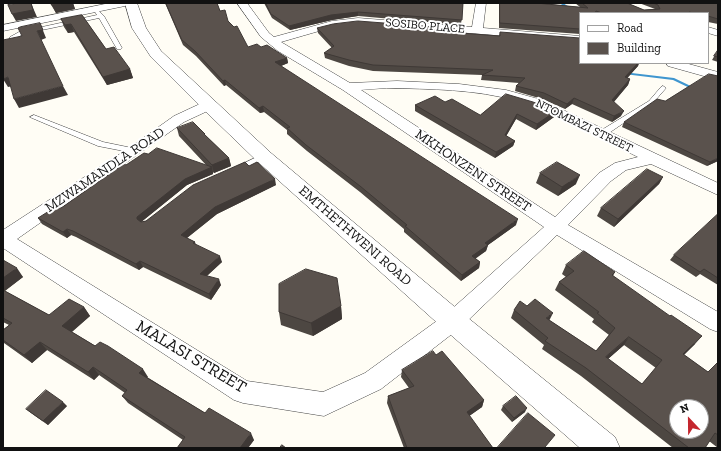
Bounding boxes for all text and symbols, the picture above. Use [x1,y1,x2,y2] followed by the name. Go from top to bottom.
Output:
[579,12,709,64] legend
[385,15,465,37] street label: SOSIBO PLACE
[617,21,643,35] text: Road
[617,41,661,55] text: Building
[533,96,635,156] street label: NTOMBAZI STREET
[42,124,168,216] street label: MZWAMANDLA ROAD
[412,126,534,216] street label: MKHONZENI STREET
[295,182,415,290] street label: EMTHETHWENI ROAD
[132,316,250,398] street label: MALASI STREET
[669,399,709,439] north arrow
[678,401,691,416] text: N

